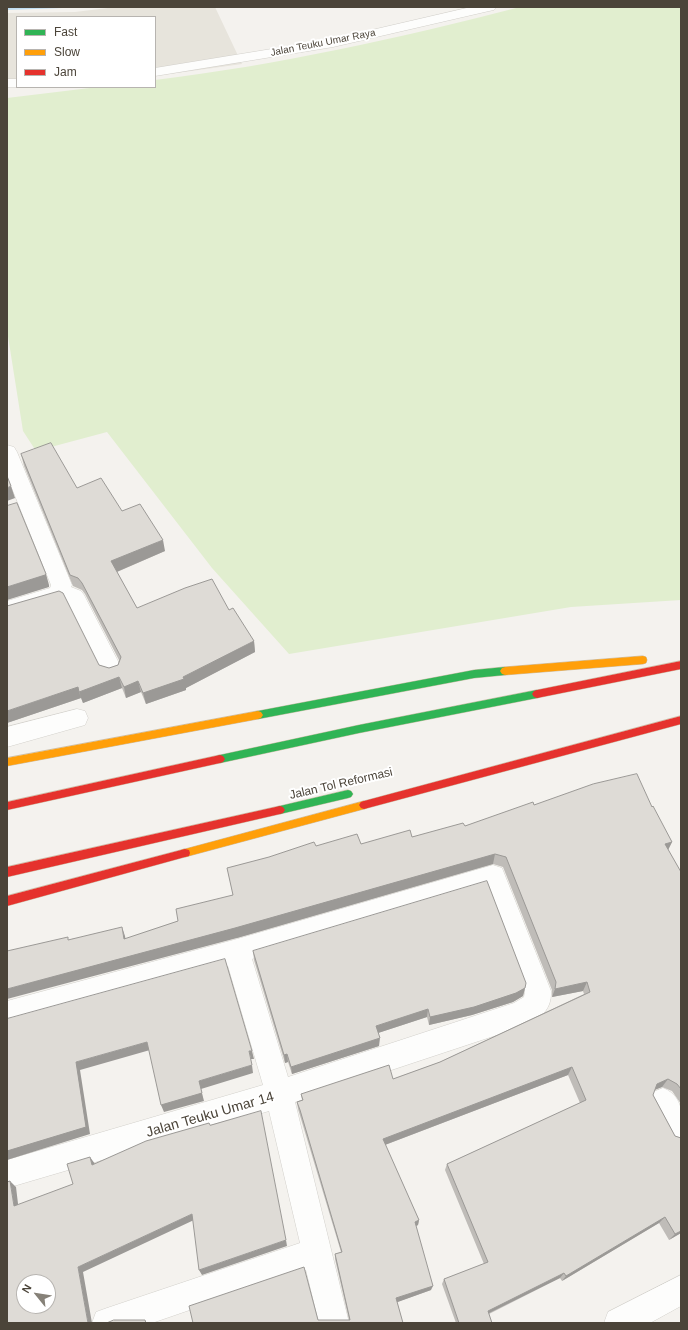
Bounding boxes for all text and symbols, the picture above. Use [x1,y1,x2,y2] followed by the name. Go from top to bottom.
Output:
[16,16,156,88] legend
[54,25,77,39] text: Fast
[269,27,377,59] street label: Jalan Teuku Umar Raya
[54,45,80,59] text: Slow
[54,65,77,79] text: Jam
[288,765,394,803] street label: Jalan Tol Reformasi
[144,1089,276,1141] street label: Jalan Teuku Umar 14
[16,1274,56,1314] north arrow
[19,1282,34,1295] text: N

